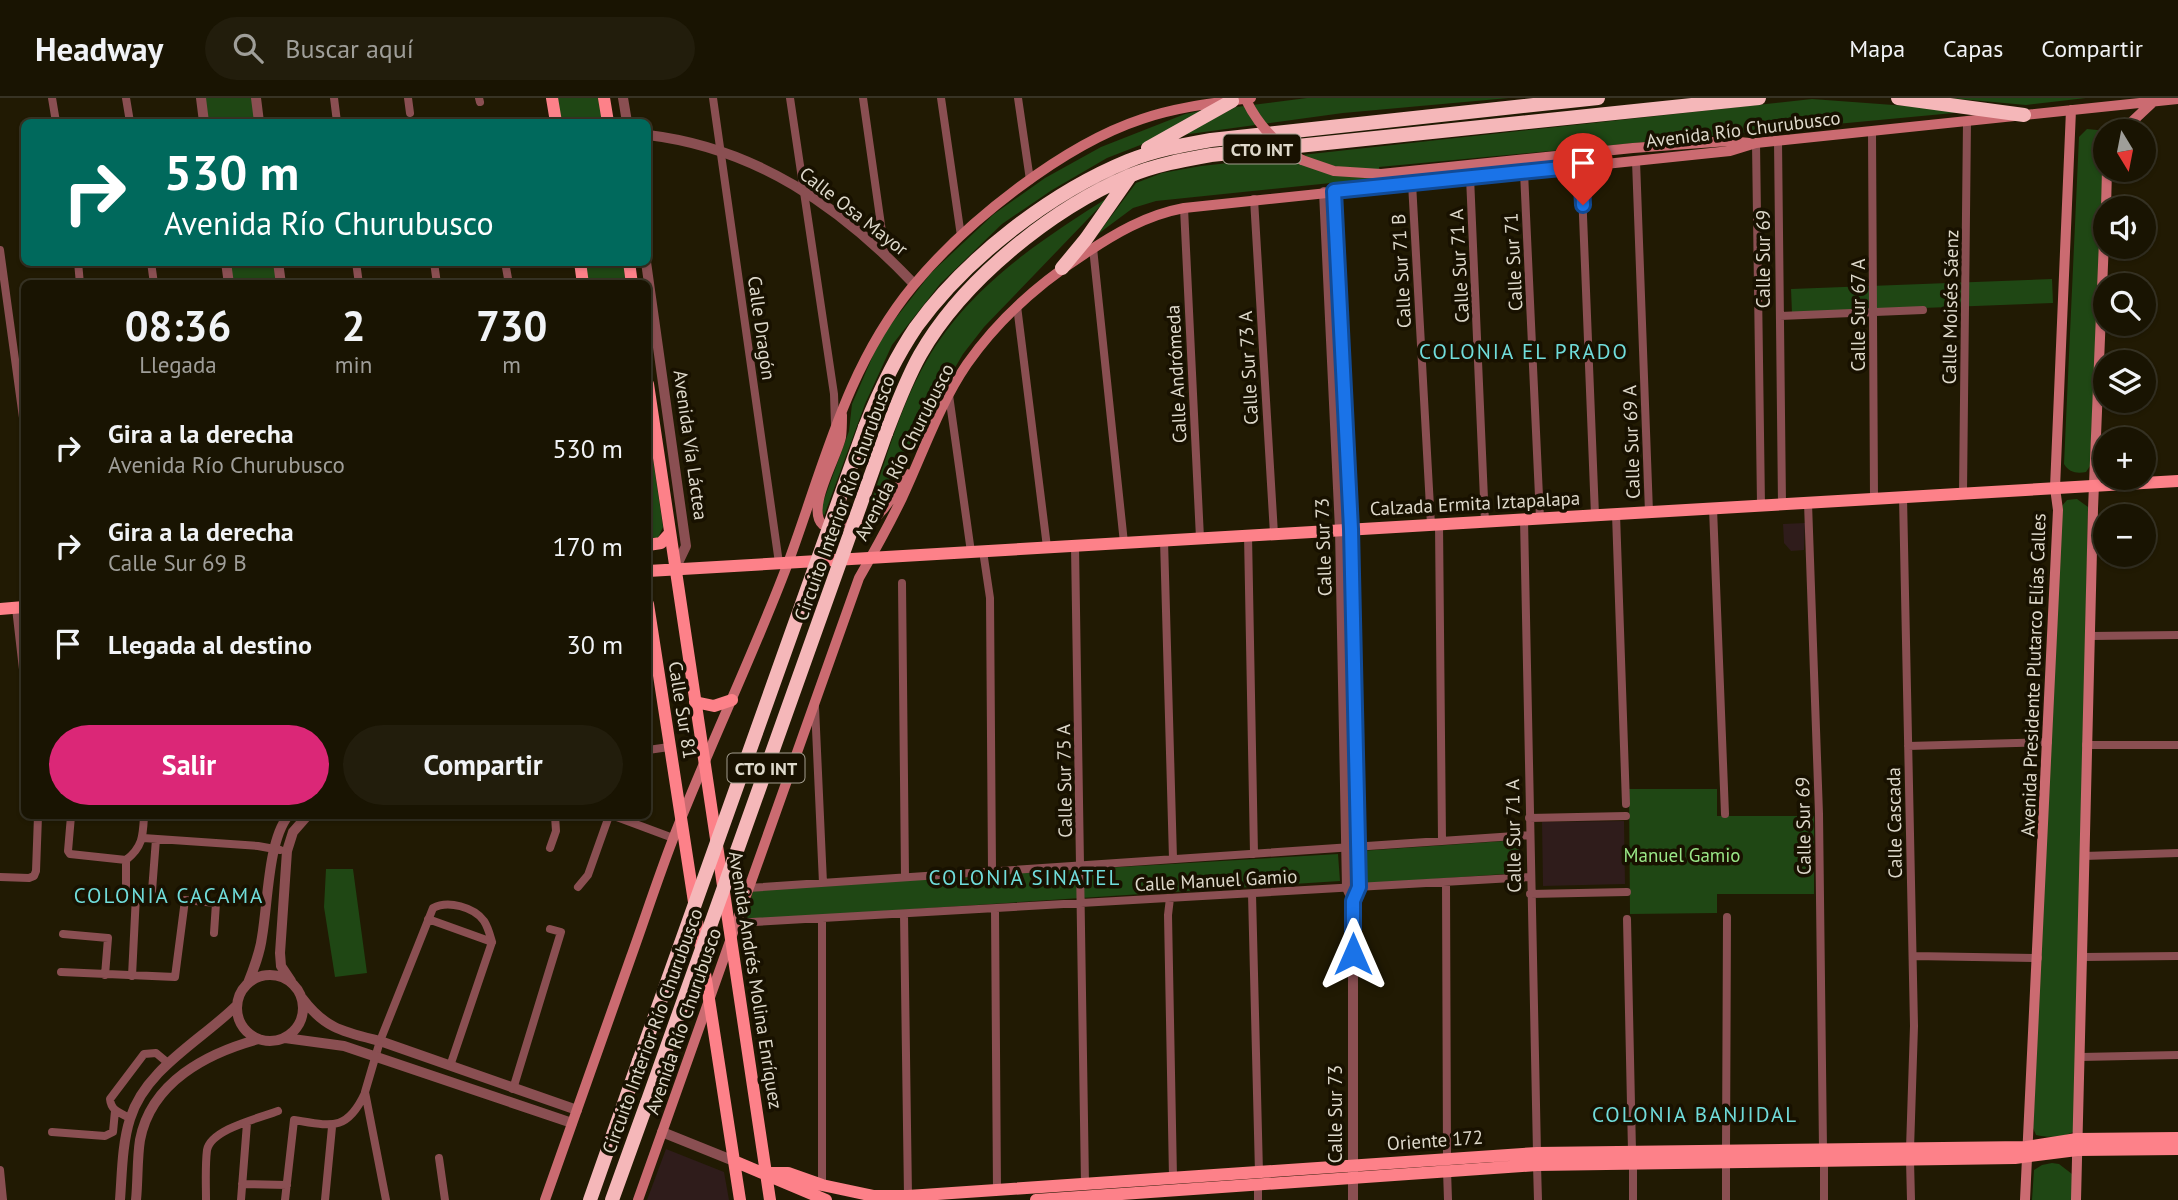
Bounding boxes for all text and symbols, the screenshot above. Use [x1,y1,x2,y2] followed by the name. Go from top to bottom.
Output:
[205,17,695,80] search box
[35,27,163,70] text: Headway
[229,29,267,67] icon: search
[285,32,414,65] text: Buscar aquí
[1849,33,1905,64] text: Mapa
[1943,33,2003,64] text: Capas
[2041,33,2143,64] text: Compartir
[1644,105,1842,153] street label: Avenida Río Churubusco
[2093,119,2156,182] north arrow
[2093,119,2156,567] map controls
[1553,133,1613,205] pin
[1224,134,1300,164] road number: CTO INT
[164,140,299,204] text: 530 m
[1564,144,1602,182] icon: arrive
[49,147,140,238] icon: right
[795,161,913,261] street label: Calle Osa Mayor
[2093,196,2156,259] button: sound
[164,202,494,244] text: Avenida Río Churubusco
[1444,208,1474,324] street label: Calle Sur 71 A
[1751,210,1775,308] street label: Calle Sur 69
[1498,212,1528,312] street label: Calle Sur 71
[1386,213,1416,329] street label: Calle Sur 71 B
[1937,229,1963,385] street label: Calle Moisés Sáenz
[1846,259,1870,371] street label: Calle Sur 67 A
[2093,273,2156,336] button: search
[743,274,781,382] street label: Calle Dragón
[125,298,231,353] text: 08:36
[342,298,365,353] text: 2
[476,298,547,353] text: 730
[1160,304,1192,444] street label: Calle Andrómeda
[1233,310,1263,426] street label: Calle Sur 73 A
[1419,338,1629,365] district label: COLONIA EL PRADO
[139,350,217,379] text: Llegada
[335,350,372,379] text: min
[502,350,521,379] text: m
[2093,350,2156,413] button: layers
[849,359,959,545] street label: Avenida Río Churubusco
[669,368,713,522] street label: Avenida Vía Láctea
[788,372,900,624] street label: Circuito Interior Río Churubusco
[1617,385,1645,499] street label: Calle Sur 69 A
[108,417,294,450] text: Gira a la derecha
[2093,427,2156,490] button: +
[49,429,87,467] icon: right
[552,432,623,465] text: 530 m
[108,450,345,479] text: Avenida Río Churubusco
[1369,486,1581,520] street label: Calzada Ermita Iztapalapa
[1309,497,1337,597] street label: Calle Sur 73
[2093,504,2156,567] button: −
[2015,513,2051,837] street label: Avenida Presidente Plutarco Elías Calles
[108,515,294,548] text: Gira a la derecha
[49,527,87,565] icon: right
[552,530,623,563] text: 170 m
[108,548,247,577] text: Calle Sur 69 B
[49,625,87,663] icon: arrive
[108,628,312,661] text: Llegada al destino
[567,628,623,661] text: 30 m
[663,660,703,760] street label: Calle Sur 81
[1051,724,1077,838] street label: Calle Sur 75 A
[49,725,329,805] button: Salir
[343,725,623,805] button: Compartir
[728,754,804,782] road number: CTO INT
[1881,767,1907,879] street label: Calle Cascada
[1790,777,1816,875] street label: Calle Sur 69
[1500,779,1526,893] street label: Calle Sur 71 A
[1623,843,1741,867] park label: Manuel Gamio
[724,849,788,1111] street label: Avenida Andrés Molina Enríquez
[929,864,1121,891] district label: COLONIA SINATEL
[1134,864,1298,896] street label: Calle Manuel Gamio
[74,882,264,909] district label: COLONIA CACAMA
[596,905,708,1157] street label: Circuito Interior Río Churubusco
[1316,917,1390,991] position arrow
[640,925,726,1117] street label: Avenida Río Churubusco
[1323,1065,1347,1163] street label: Calle Sur 73
[1592,1101,1798,1128] district label: COLONIA BANJIDAL
[1386,1125,1484,1155] street label: Oriente 172

